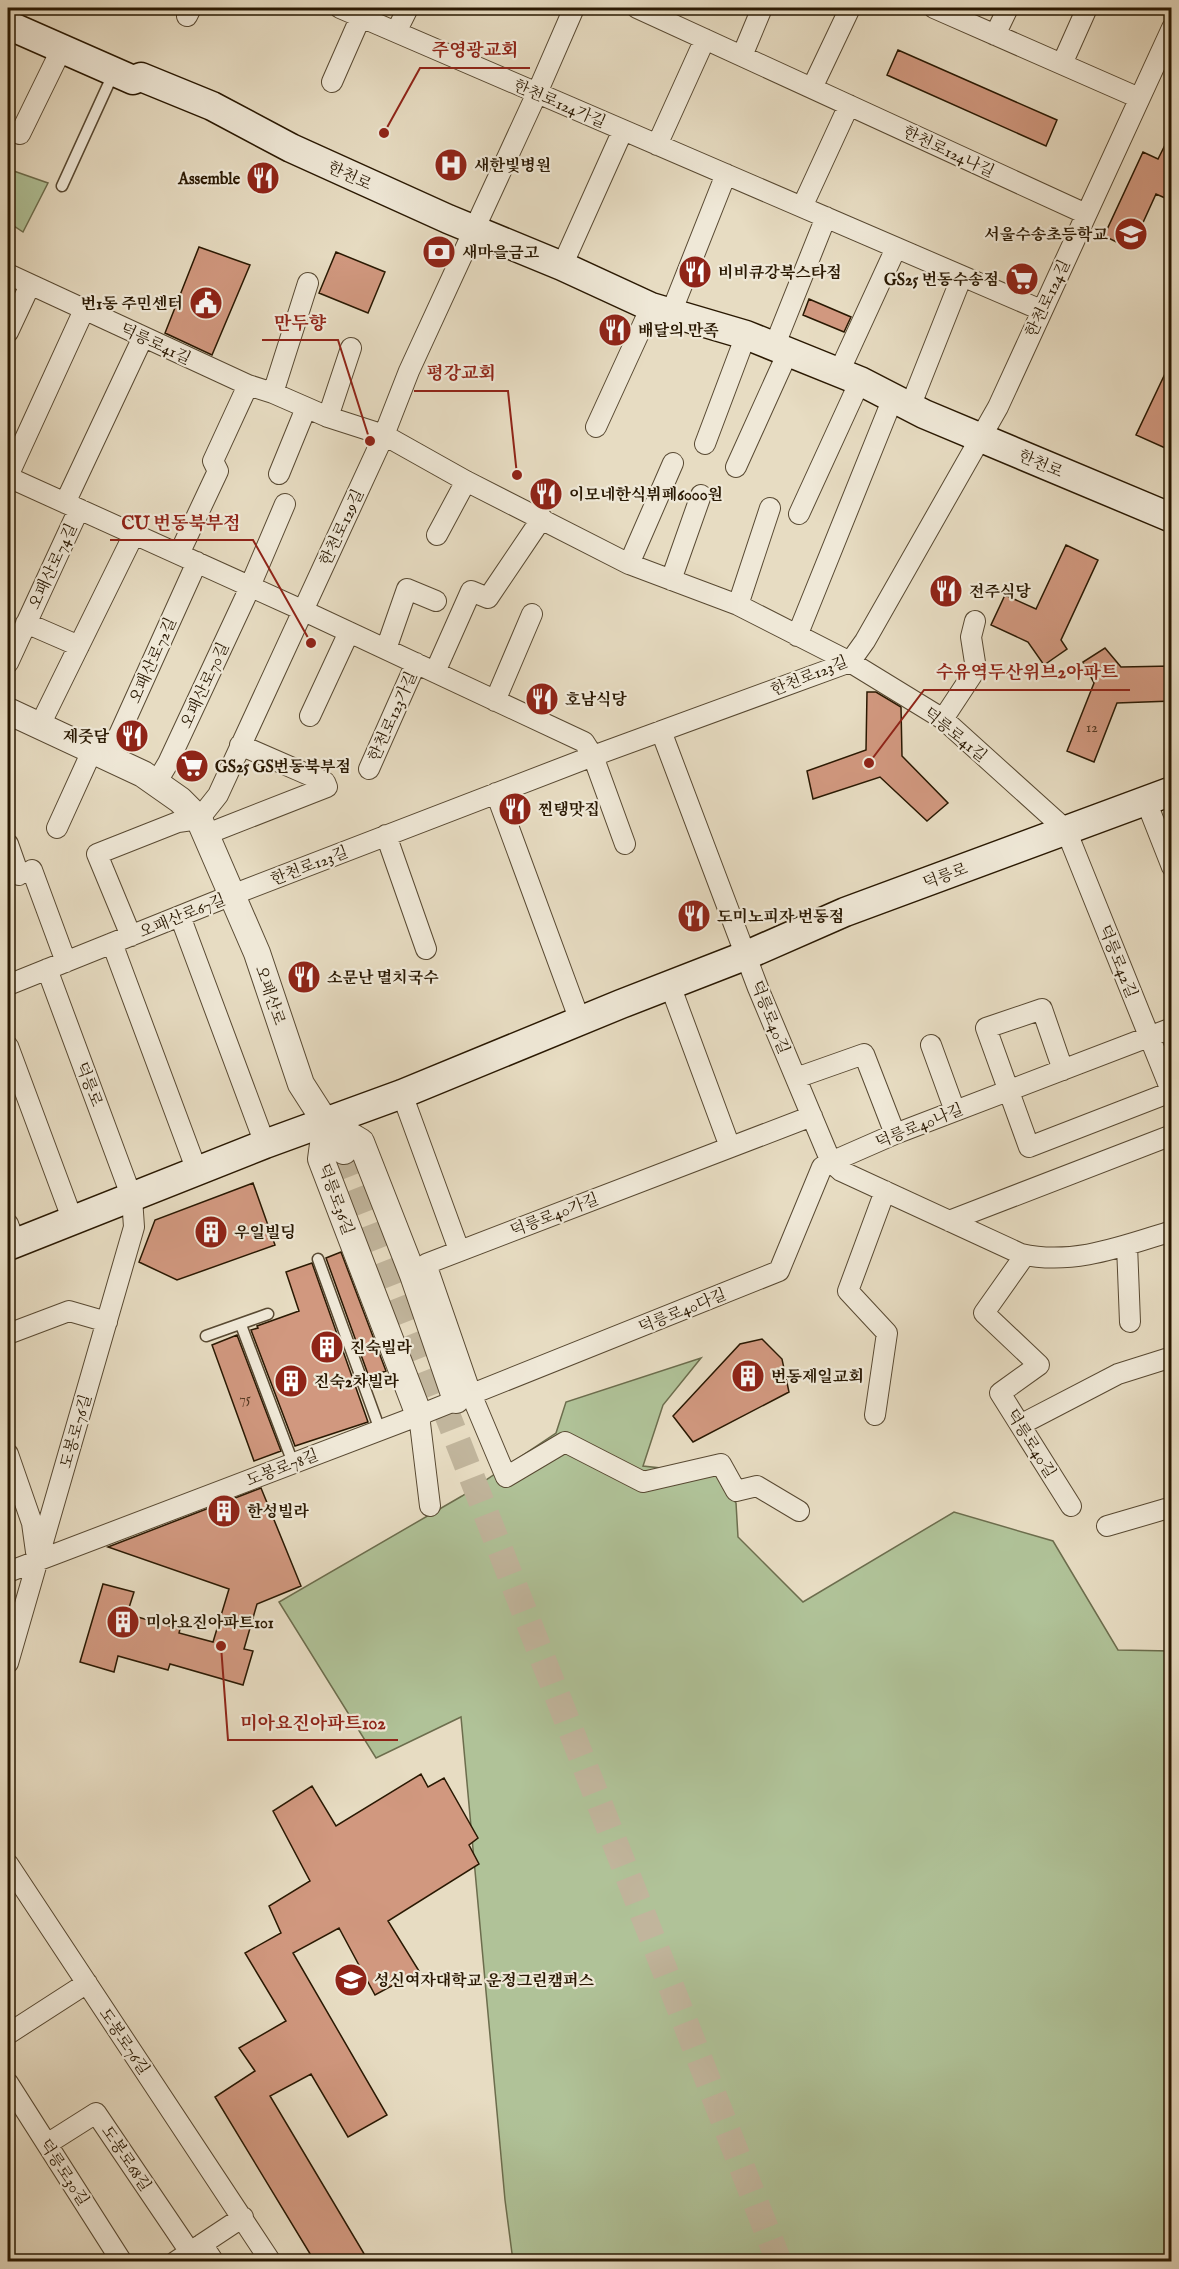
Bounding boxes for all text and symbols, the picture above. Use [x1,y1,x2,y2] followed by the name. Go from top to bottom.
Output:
[420,32,530,68] callout: 주영광교회
[432,40,518,63] text: 주영광교회
[510,76,609,133] street label: 한천로124가길
[899,123,997,183] street label: 한천로124나길
[433,147,469,183] hospital icon: 새한빛병원
[474,156,551,177] place label: 새한빛병원
[324,158,375,196] street label: 한천로
[245,160,281,196] restaurant icon: Assemble
[177,170,241,190] place label: Assemble
[1113,216,1149,252] school or university icon: 서울수송초등학교
[984,225,1109,246] place label: 서울수송초등학교
[421,234,457,270] bank icon: 새마을금고
[462,243,540,264] place label: 새마을금고
[677,254,713,290] restaurant icon: 비비큐강북스타점
[1022,257,1075,341] street label: 한천로124길
[1004,261,1040,297] supermarket icon: GS25 번동수송점
[718,263,842,284] place label: 비비큐강북스타점
[884,270,999,291] place label: GS25 번동수송점
[188,285,224,321] public building icon: 번1동 주민센터
[81,294,183,315] place label: 번1동 주민센터
[262,304,338,340] callout: 만두향
[597,312,633,348] restaurant icon: 배달의 만족
[274,313,327,336] text: 만두향
[117,320,194,370] street label: 덕릉로41길
[638,321,719,342] place label: 배달의 만족
[414,355,508,391] callout: 평강교회
[426,363,496,386] text: 평강교회
[1015,447,1066,483] street label: 한천로
[528,476,564,512] restaurant icon: 이모네한식뷔페6000원
[569,485,723,506] place label: 이모네한식뷔페6000원
[316,486,369,569] street label: 한천로129길
[110,504,253,540] callout: CU 번동북부점
[122,513,240,536] text: CU 번동북부점
[25,521,82,613] street label: 오패산로74길
[928,573,964,609] restaurant icon: 전주식당
[969,582,1031,603] place label: 전주식당
[126,615,182,707] street label: 오패산로72길
[177,640,234,732] street label: 오패산로70길
[768,652,851,701] street label: 한천로123길
[924,654,1130,690] callout: 수유역두산위브2아파트
[936,662,1119,685] text: 수유역두산위브2아파트
[365,669,423,765] street label: 한천로123가길
[524,681,560,717] restaurant icon: 호남식당
[565,690,627,711] place label: 호남식당
[919,704,990,767] street label: 덕릉로41길
[114,718,150,754] restaurant icon: 제줏담
[1086,719,1098,737] house number: 12
[63,727,110,748] place label: 제줏담
[174,748,210,784] supermarket icon: GS25 GS번동북부점
[215,757,351,778] place label: GS25 GS번동북부점
[497,791,533,827] restaurant icon: 찐탱맛집
[538,800,600,821] place label: 찐탱맛집
[268,843,351,891] street label: 한천로123길
[920,859,971,894] street label: 덕릉로
[137,890,229,943] street label: 오패산로67길
[676,898,712,934] restaurant icon: 도미노피자 번동점
[717,907,844,928] place label: 도미노피자 번동점
[1093,922,1141,1001] street label: 덕릉로42길
[286,959,322,995] restaurant icon: 소문난 멸치국수
[250,963,289,1029] street label: 오패산로
[327,968,439,989] place label: 소문난 멸치국수
[745,978,793,1057] street label: 덕릉로40길
[70,1059,106,1110] street label: 덕릉로
[873,1100,967,1154] street label: 덕릉로40나길
[313,1161,357,1238] street label: 덕릉로36길
[508,1190,602,1242] street label: 덕릉로40가길
[193,1214,229,1250] building icon: 우일빌딩
[234,1223,296,1244] place label: 우일빌딩
[636,1285,730,1339] street label: 덕릉로40다길
[309,1329,345,1365] building icon: 진숙빌라
[350,1338,412,1359] place label: 진숙빌라
[730,1358,766,1394] building icon: 번동제일교회
[273,1363,309,1399] building icon: 진숙2차빌라
[771,1367,864,1388] place label: 번동제일교회
[314,1372,399,1393] place label: 진숙2차빌라
[239,1390,251,1408] house number: 75
[57,1392,97,1471] street label: 도봉로76길
[1001,1406,1059,1482] street label: 덕릉로40길
[244,1446,322,1492] street label: 도봉로78길
[206,1493,242,1529] building icon: 한성빌라
[247,1502,309,1523] place label: 한성빌라
[105,1604,141,1640] building icon: 미아요진아파트101
[146,1613,274,1634] place label: 미아요진아파트101
[228,1704,398,1740] callout: 미아요진아파트102
[240,1713,386,1736] text: 미아요진아파트102
[333,1962,369,1998] school or university icon: 성신여자대학교 운정그린캠퍼스
[374,1971,594,1992] place label: 성신여자대학교 운정그린캠퍼스
[94,2005,153,2079] street label: 도봉로76길
[96,2122,155,2196] street label: 도봉로68길
[34,2136,92,2210] street label: 덕릉로30길

